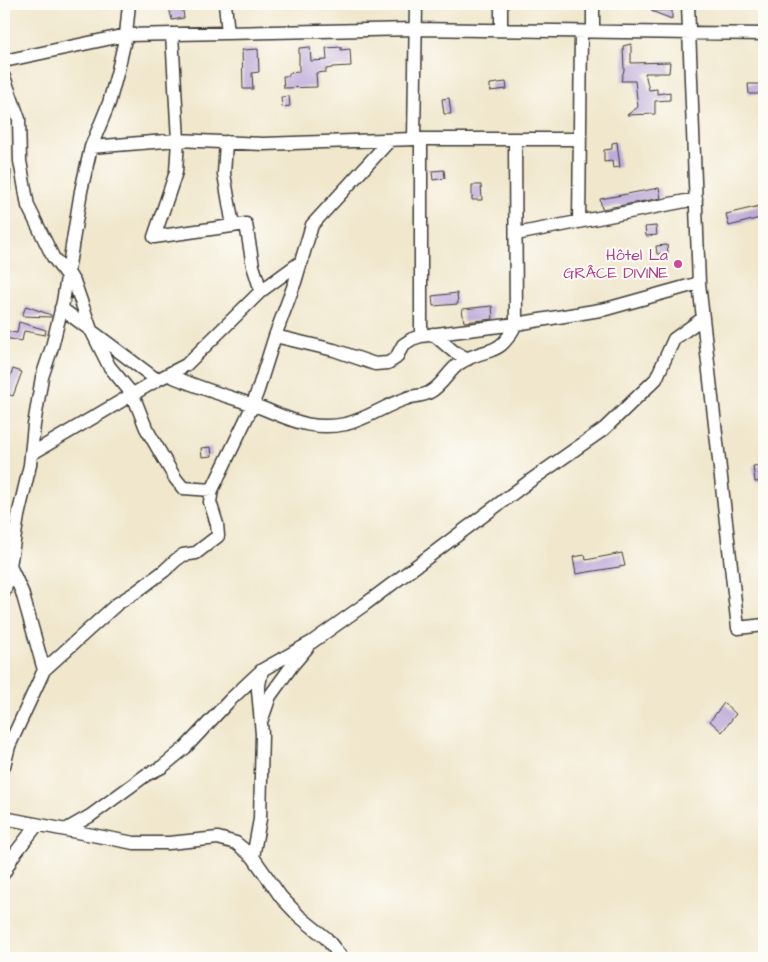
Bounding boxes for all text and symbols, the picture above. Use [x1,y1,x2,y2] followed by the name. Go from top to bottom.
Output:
[563,244,669,284] place label: Hôtel La GRÂCE DIVINE
[672,258,684,270] marker: Hôtel La GRÂCE DIVINE

